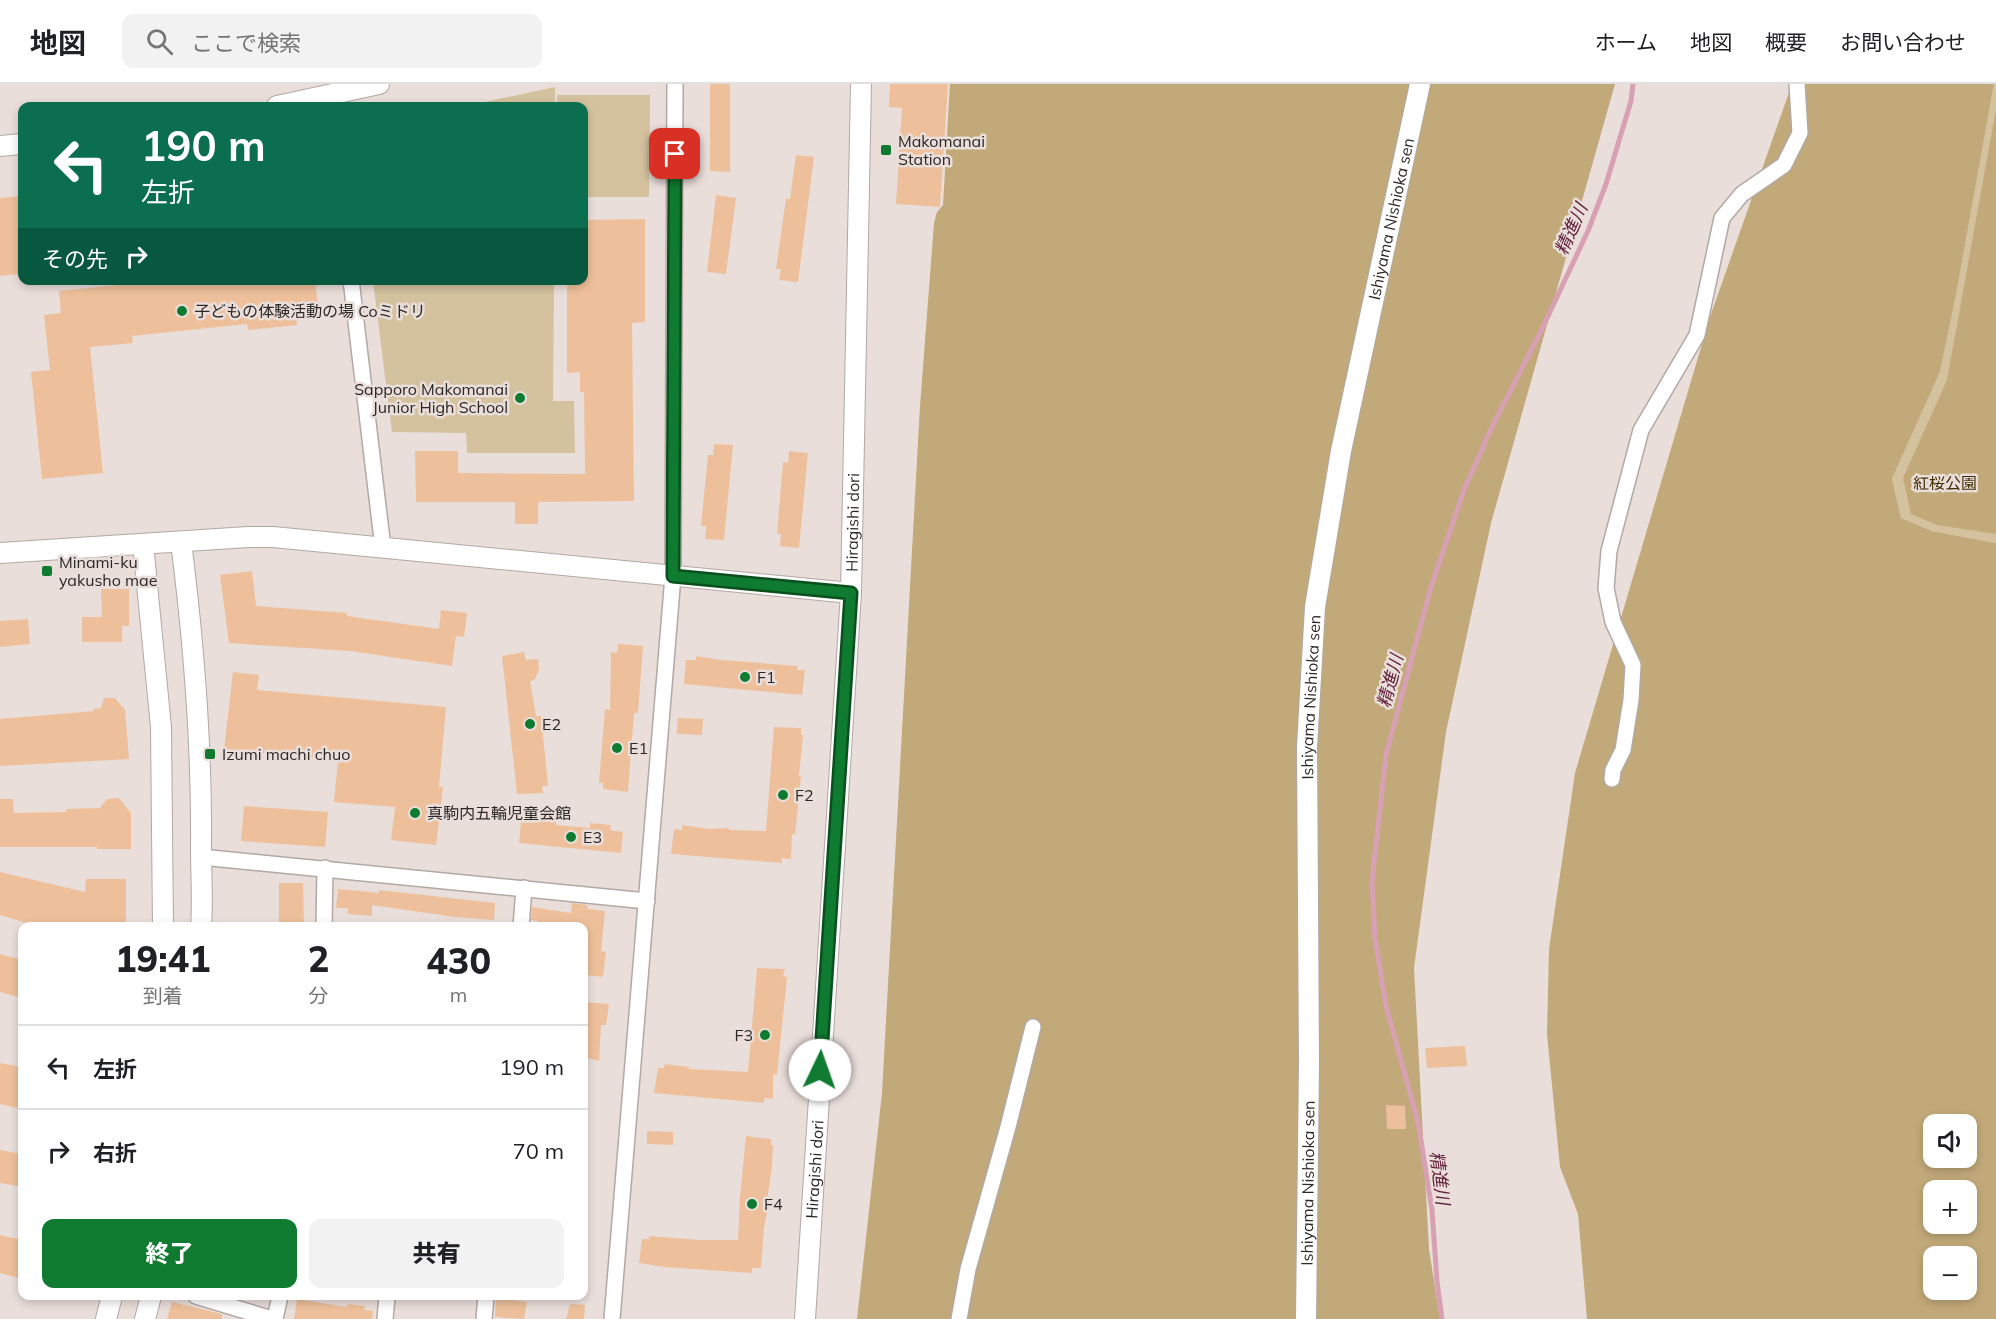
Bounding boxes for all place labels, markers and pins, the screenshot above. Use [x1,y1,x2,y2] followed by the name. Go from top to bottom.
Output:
[649,128,700,179] pin
[898,131,985,169] place label: Makomanai Station
[879,143,893,157] marker: Makomanai Station
[194,301,426,321] place label: 子どもの体験活動の場 Coミドリ
[175,304,189,318] marker: 子どもの体験活動の場 Coミドリ
[354,379,508,417] place label: Sapporo Makomanai Junior High School
[513,391,527,405] marker: Sapporo Makomanai Junior High School
[59,552,157,590] place label: Minami-ku yakusho mae
[40,564,54,578] marker: Minami-ku yakusho mae
[757,667,776,687] place label: F1
[738,670,752,684] marker: F1
[542,714,561,734] place label: E2
[523,717,537,731] marker: E2
[629,738,648,758] place label: E1
[610,741,624,755] marker: E1
[222,744,350,764] place label: Izumi machi chuo
[203,747,217,761] marker: Izumi machi chuo
[795,785,814,805] place label: F2
[776,788,790,802] marker: F2
[427,803,571,823] place label: 真駒内五輪児童会館
[408,806,422,820] marker: 真駒内五輪児童会館
[583,827,602,847] place label: E3
[564,830,578,844] marker: E3
[734,1025,753,1045] place label: F3
[758,1028,772,1042] marker: F3
[764,1194,783,1214] place label: F4
[745,1197,759,1211] marker: F4

